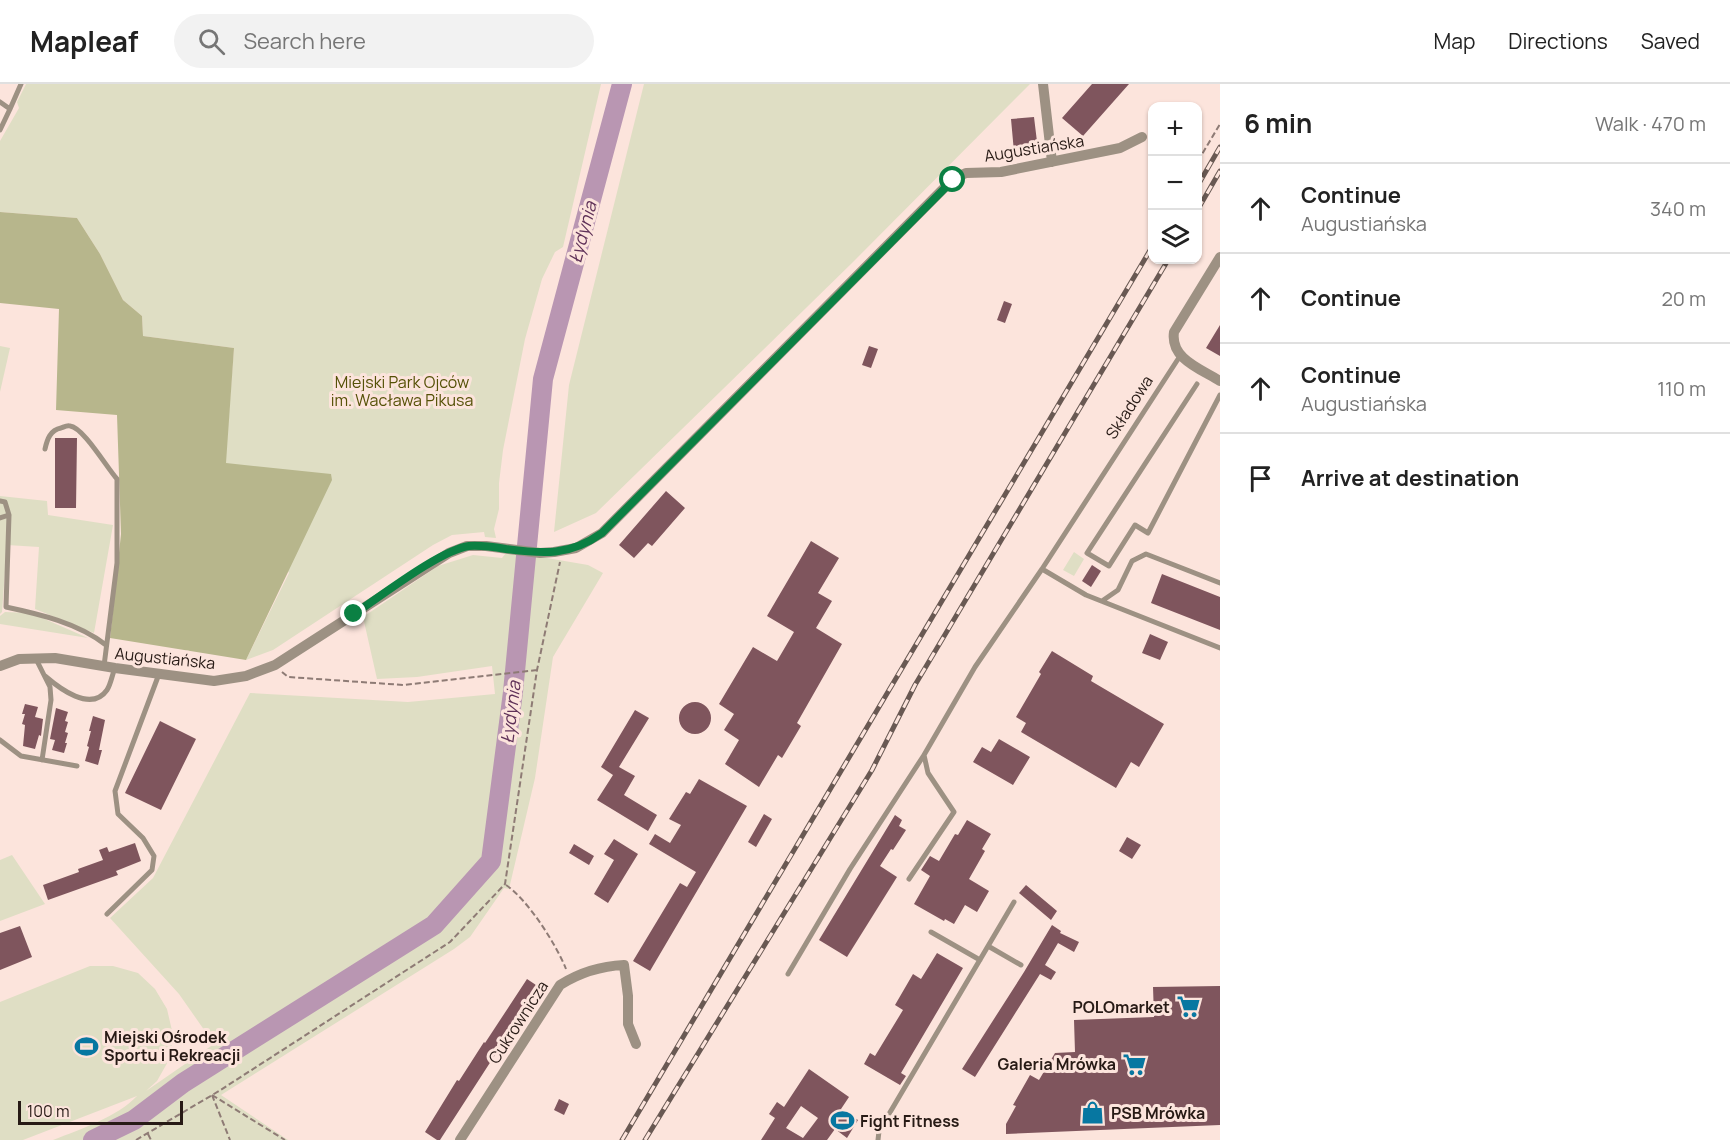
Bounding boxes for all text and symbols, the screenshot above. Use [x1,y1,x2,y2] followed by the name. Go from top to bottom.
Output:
[174,14,594,68] search box
[30,22,138,60] text: Mapleaf
[195,25,228,58] icon: search
[243,26,366,56] text: Search here
[1434,27,1475,55] text: Map
[1508,27,1608,55] text: Directions
[1641,27,1700,55] text: Saved
[1148,102,1202,264] map controls
[1148,102,1202,156] button: +
[1244,105,1312,141] text: 6 min
[1595,110,1706,137] text: Walk · 470 m
[983,129,1085,167] street label: Augustiańska
[1148,156,1202,210] button: −
[939,166,965,192] route start
[1301,180,1401,210] text: Continue
[1244,192,1277,225] icon: ahead
[1650,195,1706,222] text: 340 m
[562,198,602,265] water label: Łydynia
[1148,210,1202,264] button: layers
[1301,210,1427,237] text: Augustiańska
[1244,282,1277,315] icon: ahead
[1301,283,1401,313] text: Continue
[1661,285,1706,312] text: 20 m
[1301,360,1401,390] text: Continue
[331,371,473,411] park label: Miejski Park Ojców im. Wacława Pikusa
[1100,371,1158,443] street label: Składowa
[1244,372,1277,405] icon: ahead
[1657,375,1706,402] text: 110 m
[1301,390,1427,417] text: Augustiańska
[1244,462,1277,495] icon: arrive
[1301,463,1519,493] text: Arrive at destination
[340,600,366,626] route end
[114,642,216,674] street label: Augustiańska
[494,678,526,745] water label: Łydynia
[483,976,553,1068] street label: Cukrownicza
[1175,994,1201,1020] supermarket icon: POLOmarket
[1073,996,1170,1018] place label: POLOmarket
[104,1026,241,1066] place label: Miejski Ośrodek Sportu i Rekreacji
[73,1033,99,1059] sports icon: Miejski Ośrodek Sportu i Rekreacji
[1121,1051,1147,1077] supermarket icon: Galeria Mrówka
[998,1053,1116,1075] place label: Galeria Mrówka
[18,1098,183,1126] scale bar
[27,1100,70,1122] text: 100 m
[1080,1100,1106,1126] shop icon: PSB Mrówka
[1111,1102,1205,1124] place label: PSB Mrówka
[829,1108,855,1134] sports icon: Fight Fitness
[860,1110,960,1132] place label: Fight Fitness

